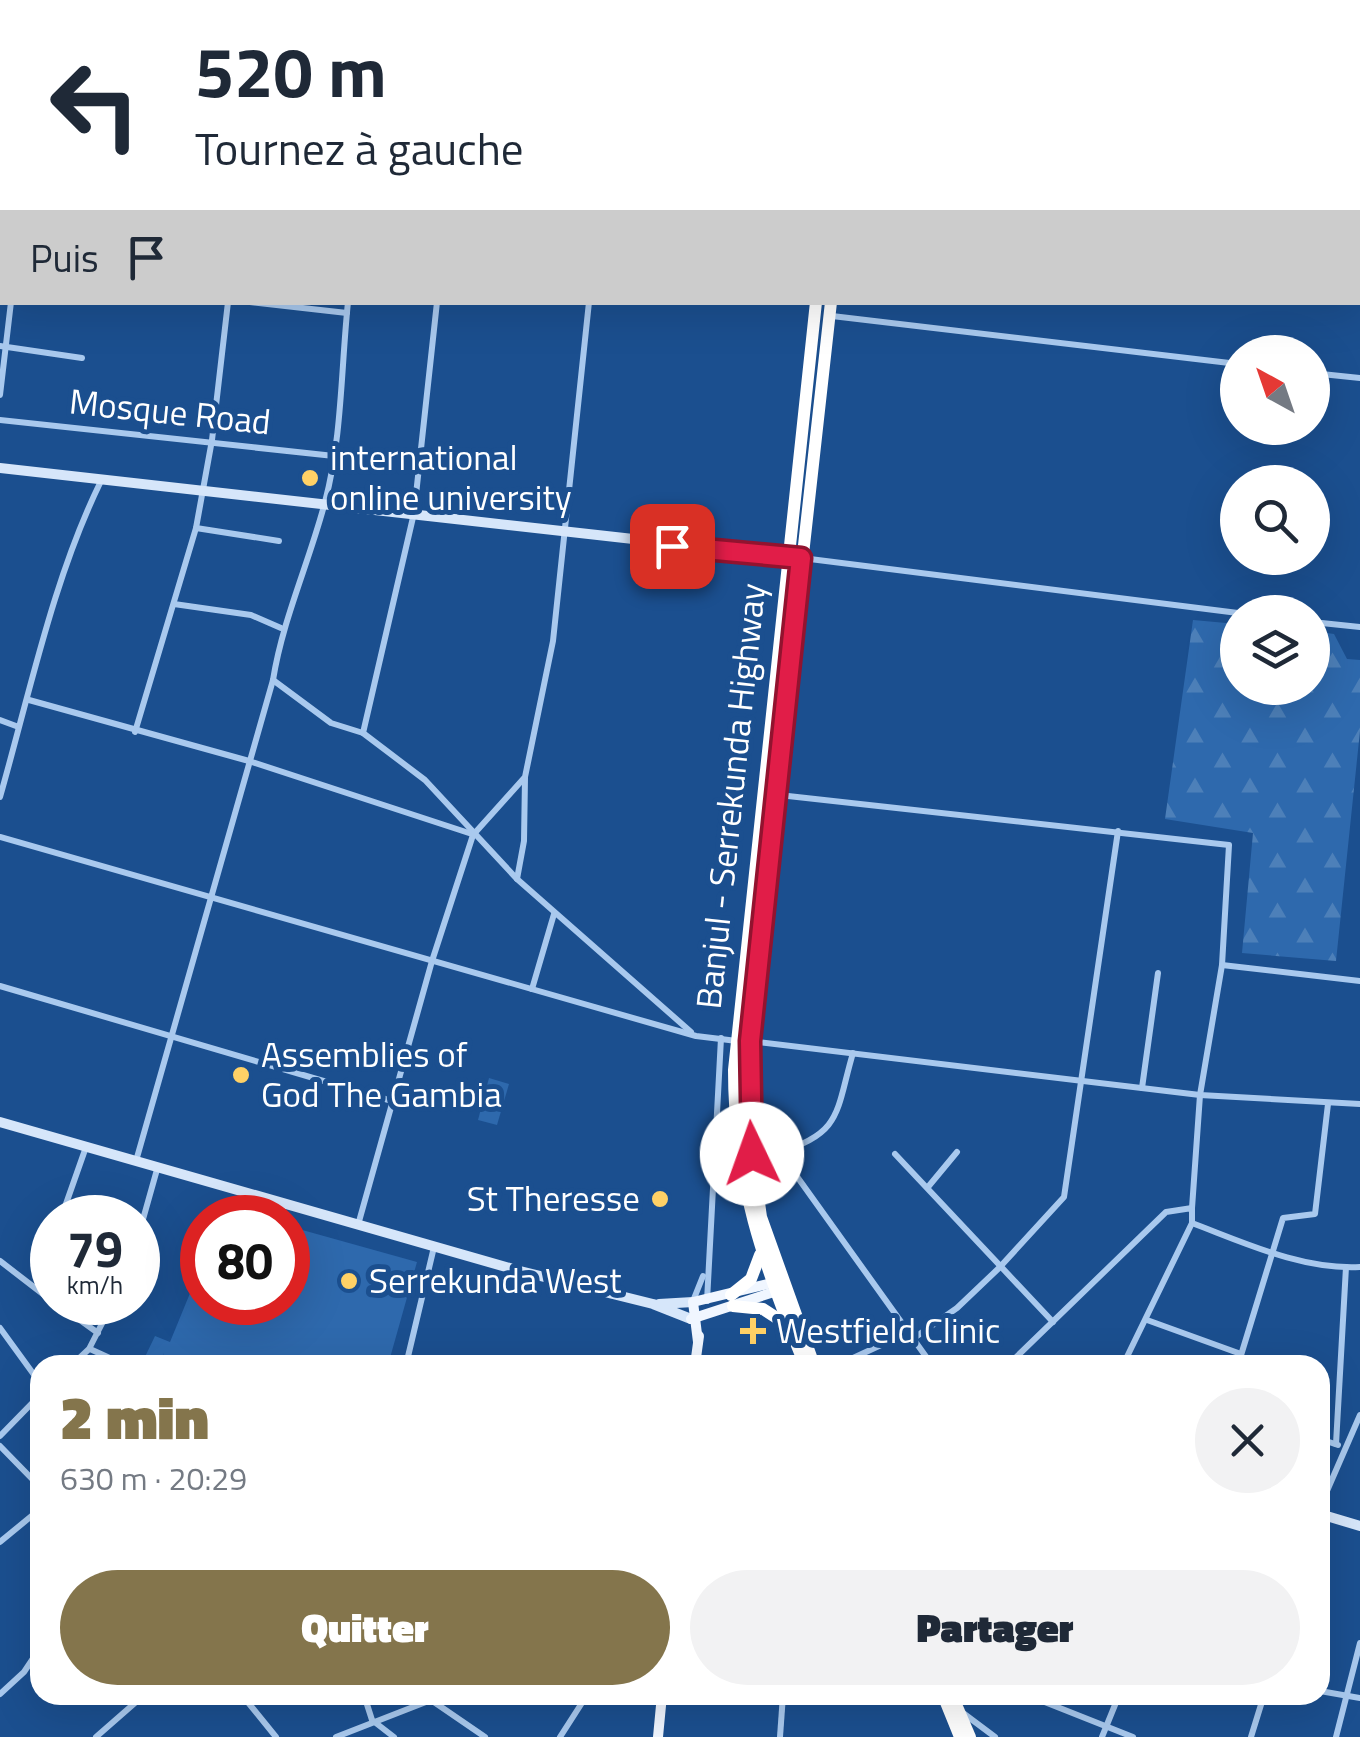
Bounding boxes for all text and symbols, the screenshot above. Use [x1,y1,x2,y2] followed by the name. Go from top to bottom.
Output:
[195,18,387,124] text: 520 m
[30,40,160,170] icon: left
[195,114,524,182] text: Tournez à gauche
[30,229,99,287] text: Puis
[119,230,174,285] icon: arrive
[1220,335,1330,445] north arrow
[1220,335,1330,705] map controls
[67,374,273,448] street label: Mosque Road
[330,430,572,524] place label: international online university
[1220,465,1330,575] button: search
[299,467,321,489] marker: international online university
[630,504,715,589] pin
[645,519,700,574] icon: arrive
[681,580,779,1011] street label: Banjul - Serrekunda Highway
[1220,595,1330,705] button: layers
[261,1027,502,1121] place label: Assemblies of God The Gambia
[230,1064,252,1086] marker: Assemblies of God The Gambia
[700,1102,804,1206] position arrow
[467,1171,640,1225] place label: St Theresse
[649,1188,671,1210] marker: St Theresse
[180,1195,310,1325] speed limit sign: 80
[67,1210,123,1286] text: 79
[369,1253,622,1307] place label: Serrekunda West
[67,1266,123,1304] text: km/h
[338,1270,360,1292] marker: Serrekunda West
[776,1303,1000,1357] place label: Westfield Clinic
[740,1318,766,1344] marker: Westfield Clinic
[60,1371,209,1462] text: 2 min
[1195,1388,1300,1493] button: close
[60,1454,247,1502] text: 630 m · 20:29
[60,1570,670,1685] button: Quitter
[690,1570,1300,1685] button: Partager

